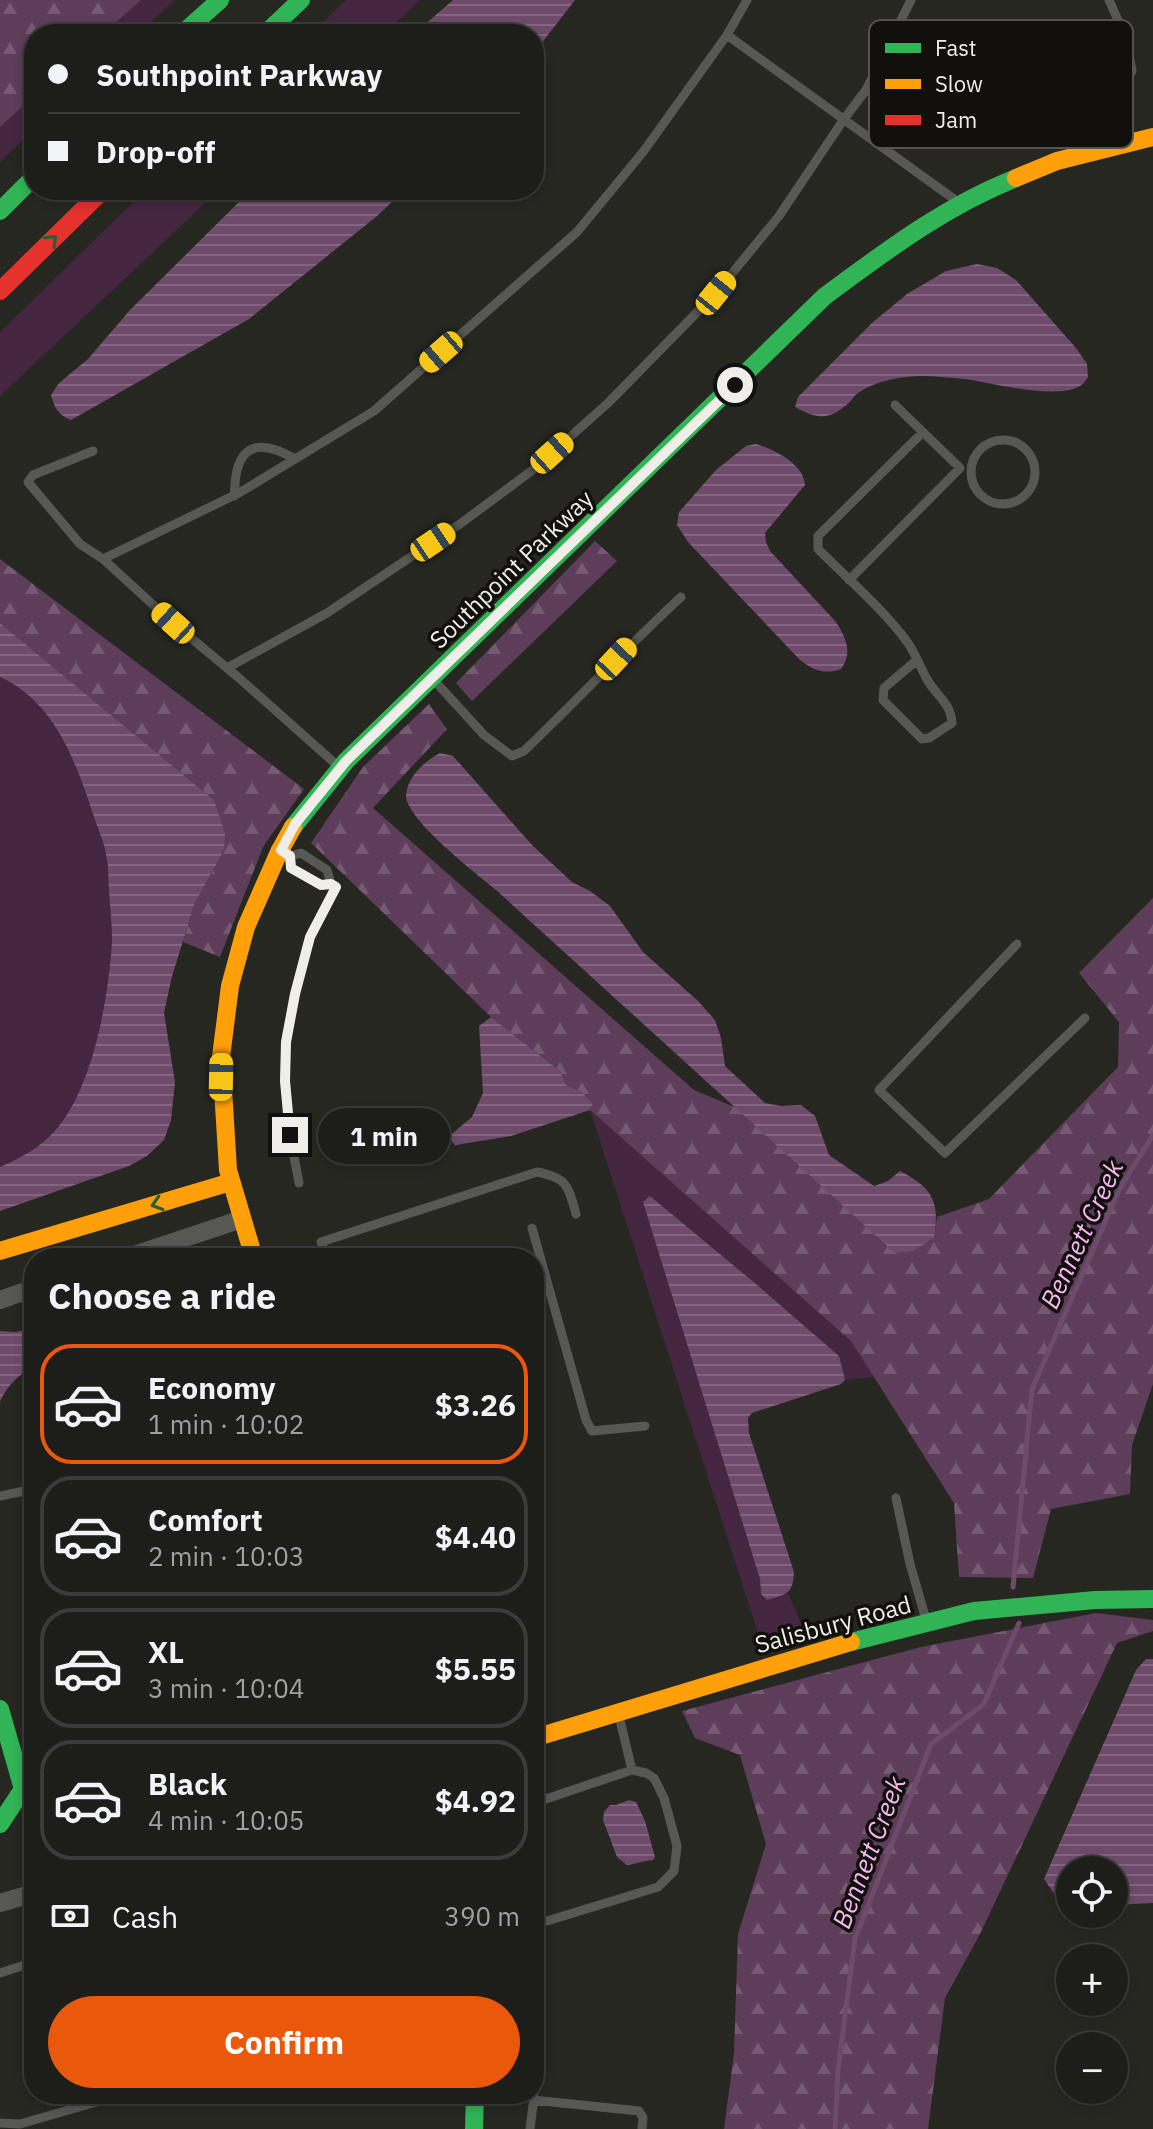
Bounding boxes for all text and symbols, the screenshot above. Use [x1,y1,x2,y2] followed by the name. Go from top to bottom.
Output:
[869,20,1133,148] legend
[935,33,976,62] text: Fast
[96,55,382,94] text: Southpoint Parkway
[935,69,983,98] text: Slow
[935,105,977,134] text: Jam
[96,132,215,171] text: Drop-off
[43,235,57,250] one-way arrow
[692,267,740,319] car
[415,327,467,377] car
[717,367,753,403] route start
[526,428,578,478] car
[422,483,600,655] street label: Southpoint Parkway
[406,519,460,565] car
[147,598,199,648] car
[591,633,641,685] car
[209,1053,233,1101] car
[318,1107,450,1163] callout: 1 min
[272,1117,308,1153] route end
[350,1119,418,1153] text: 1 min
[1032,1154,1130,1314] water label: Bennett Creek
[150,1195,164,1211] one-way arrow
[48,1272,276,1319] text: Choose a ride
[52,1368,124,1440] icon: car
[148,1368,276,1407] text: Economy
[435,1385,516,1424] text: $3.26
[148,1407,304,1441] text: 1 min · 10:02
[52,1500,124,1572] icon: car
[148,1500,263,1539] text: Comfort
[435,1517,516,1556] text: $4.40
[148,1539,304,1573] text: 2 min · 10:03
[751,1588,915,1660] street label: Salisbury Road
[52,1632,124,1704] icon: car
[148,1632,184,1671] text: XL
[435,1649,516,1688] text: $5.55
[148,1671,304,1705] text: 3 min · 10:04
[52,1764,124,1836] icon: car
[148,1764,227,1803] text: Black
[823,1771,913,1933] water label: Bennett Creek
[435,1781,516,1820] text: $4.92
[148,1803,304,1837] text: 4 min · 10:05
[1056,1856,1128,2104] map controls
[1056,1856,1128,1928] button: locate
[48,1894,92,1938] icon: cash
[112,1897,178,1936] text: Cash
[444,1899,520,1933] text: 390 m
[1056,1944,1128,2016] button: +
[48,1996,520,2088] button: Confirm
[1056,2032,1128,2104] button: −

